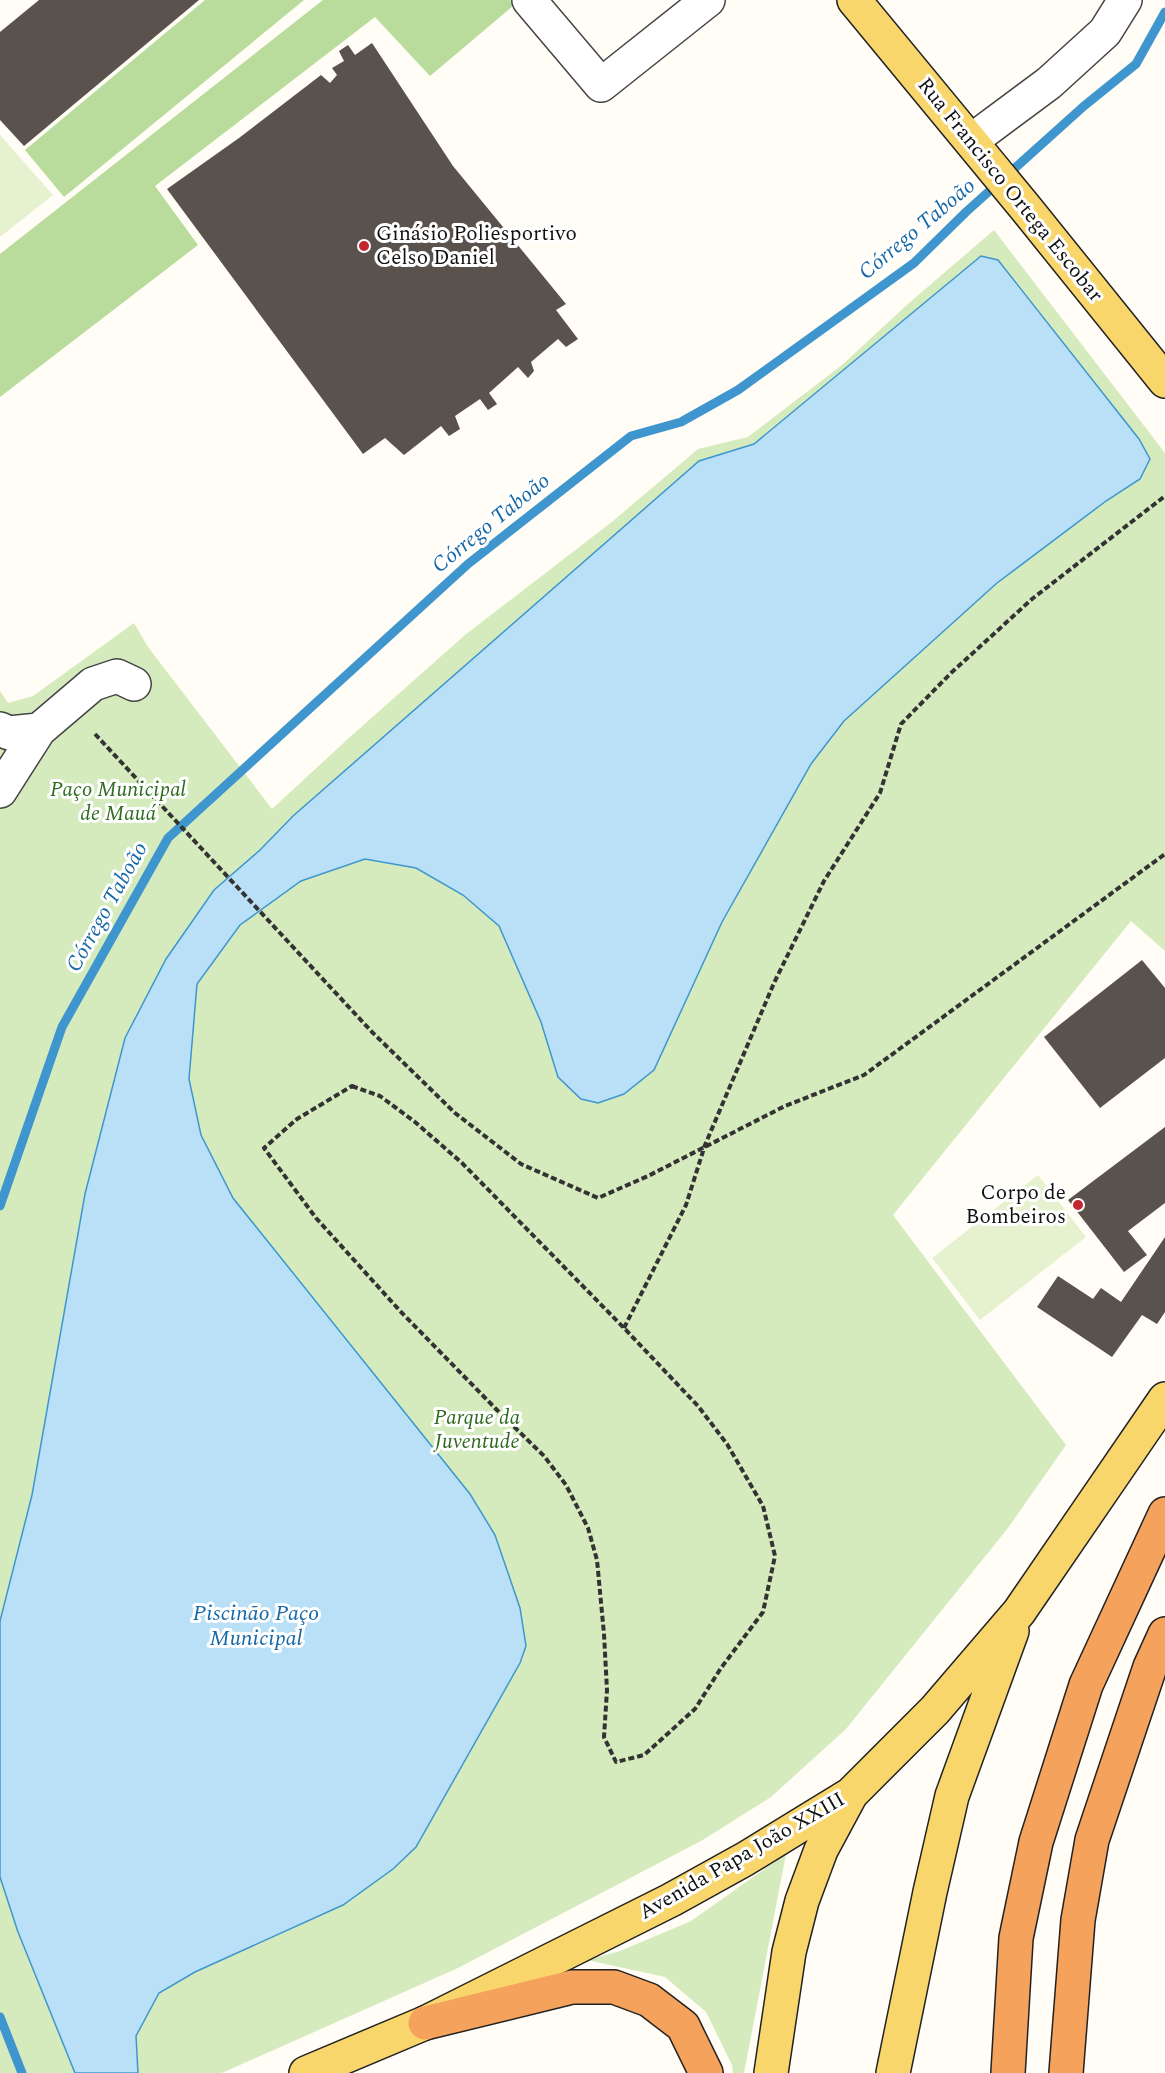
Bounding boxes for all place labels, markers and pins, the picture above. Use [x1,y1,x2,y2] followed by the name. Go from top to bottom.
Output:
[376,218,577,274] place label: Ginásio Poliesportivo Celso Daniel
[357,239,371,253] marker: Ginásio Poliesportivo Celso Daniel
[965,1177,1066,1233] place label: Corpo de Bombeiros
[1071,1198,1085,1212] marker: Corpo de Bombeiros

